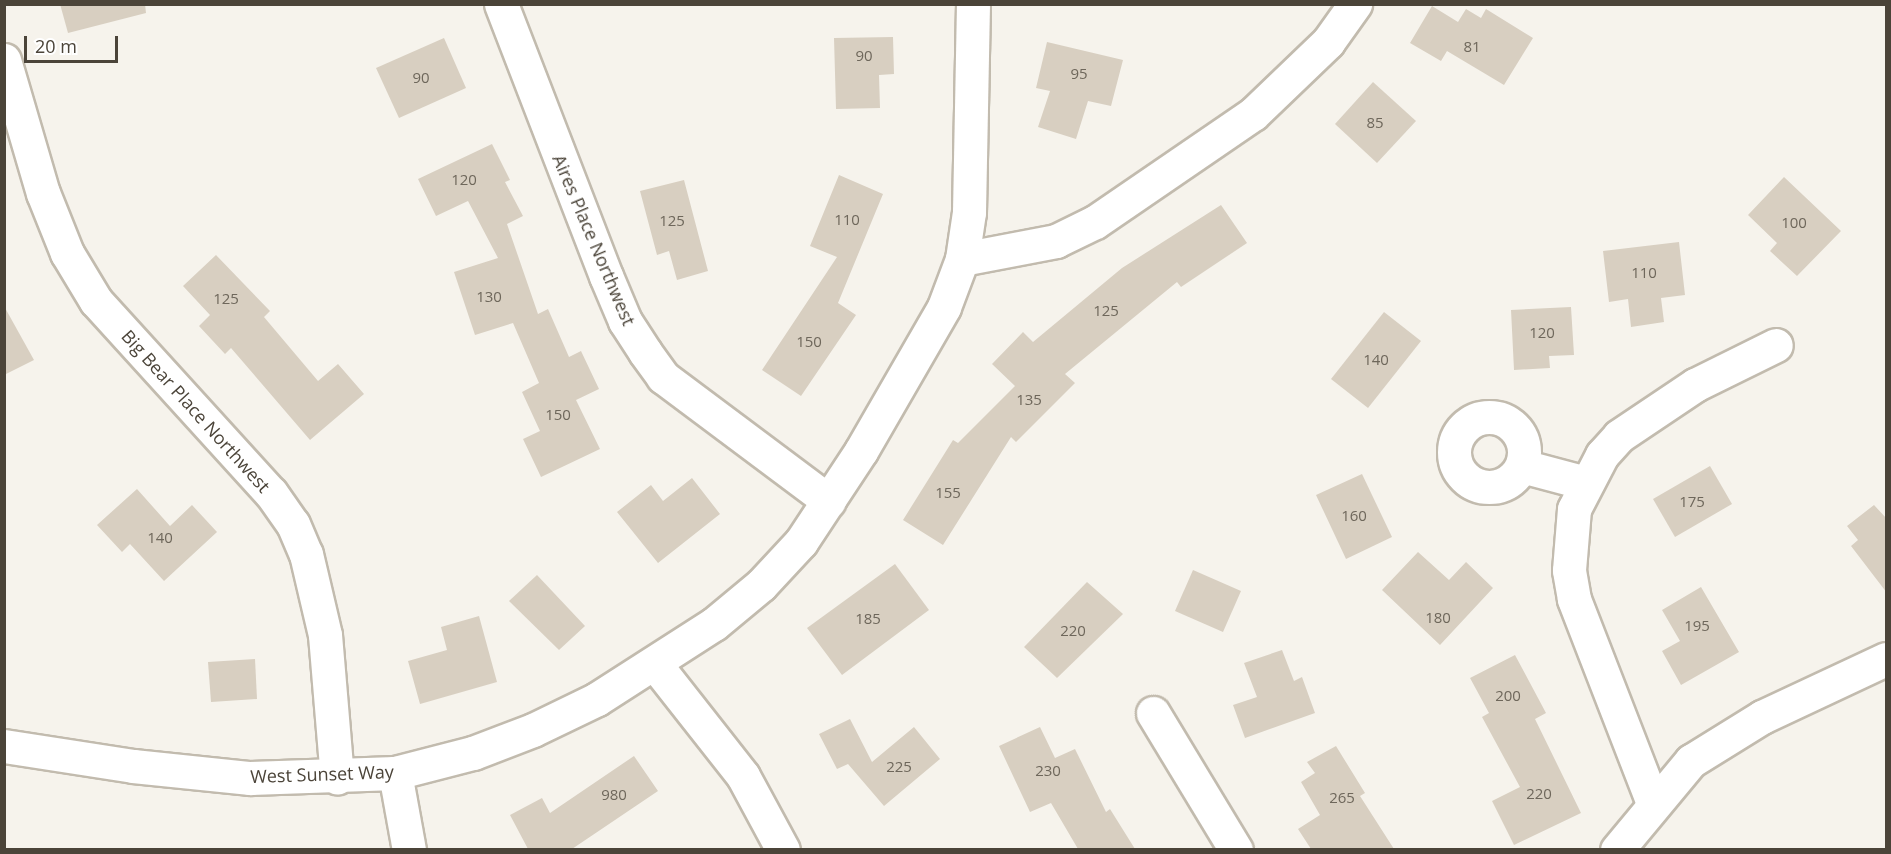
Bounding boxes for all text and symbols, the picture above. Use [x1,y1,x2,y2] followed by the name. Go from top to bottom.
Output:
[27,24,122,62] scale bar
[35,34,77,58] text: 20 m
[1463,38,1481,56] house number: 81
[855,47,873,65] house number: 90
[1070,65,1088,83] house number: 95
[412,69,430,87] house number: 90
[1366,114,1384,132] house number: 85
[548,151,640,329] street label: Aires Place Northwest
[451,171,477,189] house number: 120
[834,211,860,229] house number: 110
[659,212,685,230] house number: 125
[1781,214,1807,232] house number: 100
[1631,264,1657,282] house number: 110
[476,288,502,306] house number: 130
[213,290,239,308] house number: 125
[1093,302,1119,320] house number: 125
[1529,324,1555,342] house number: 120
[117,325,275,497] street label: Big Bear Place Northwest
[796,333,822,351] house number: 150
[1363,351,1389,369] house number: 140
[1016,391,1042,409] house number: 135
[545,406,571,424] house number: 150
[935,484,961,502] house number: 155
[1679,493,1705,511] house number: 175
[1341,507,1367,525] house number: 160
[147,529,173,547] house number: 140
[1425,609,1451,627] house number: 180
[855,610,881,628] house number: 185
[1684,617,1710,635] house number: 195
[1060,622,1086,640] house number: 220
[1495,687,1521,705] house number: 200
[886,758,912,776] house number: 225
[250,761,394,787] street label: West Sunset Way
[1035,762,1061,780] house number: 230
[1526,785,1552,803] house number: 220
[601,786,627,804] house number: 980
[1329,789,1355,807] house number: 265

